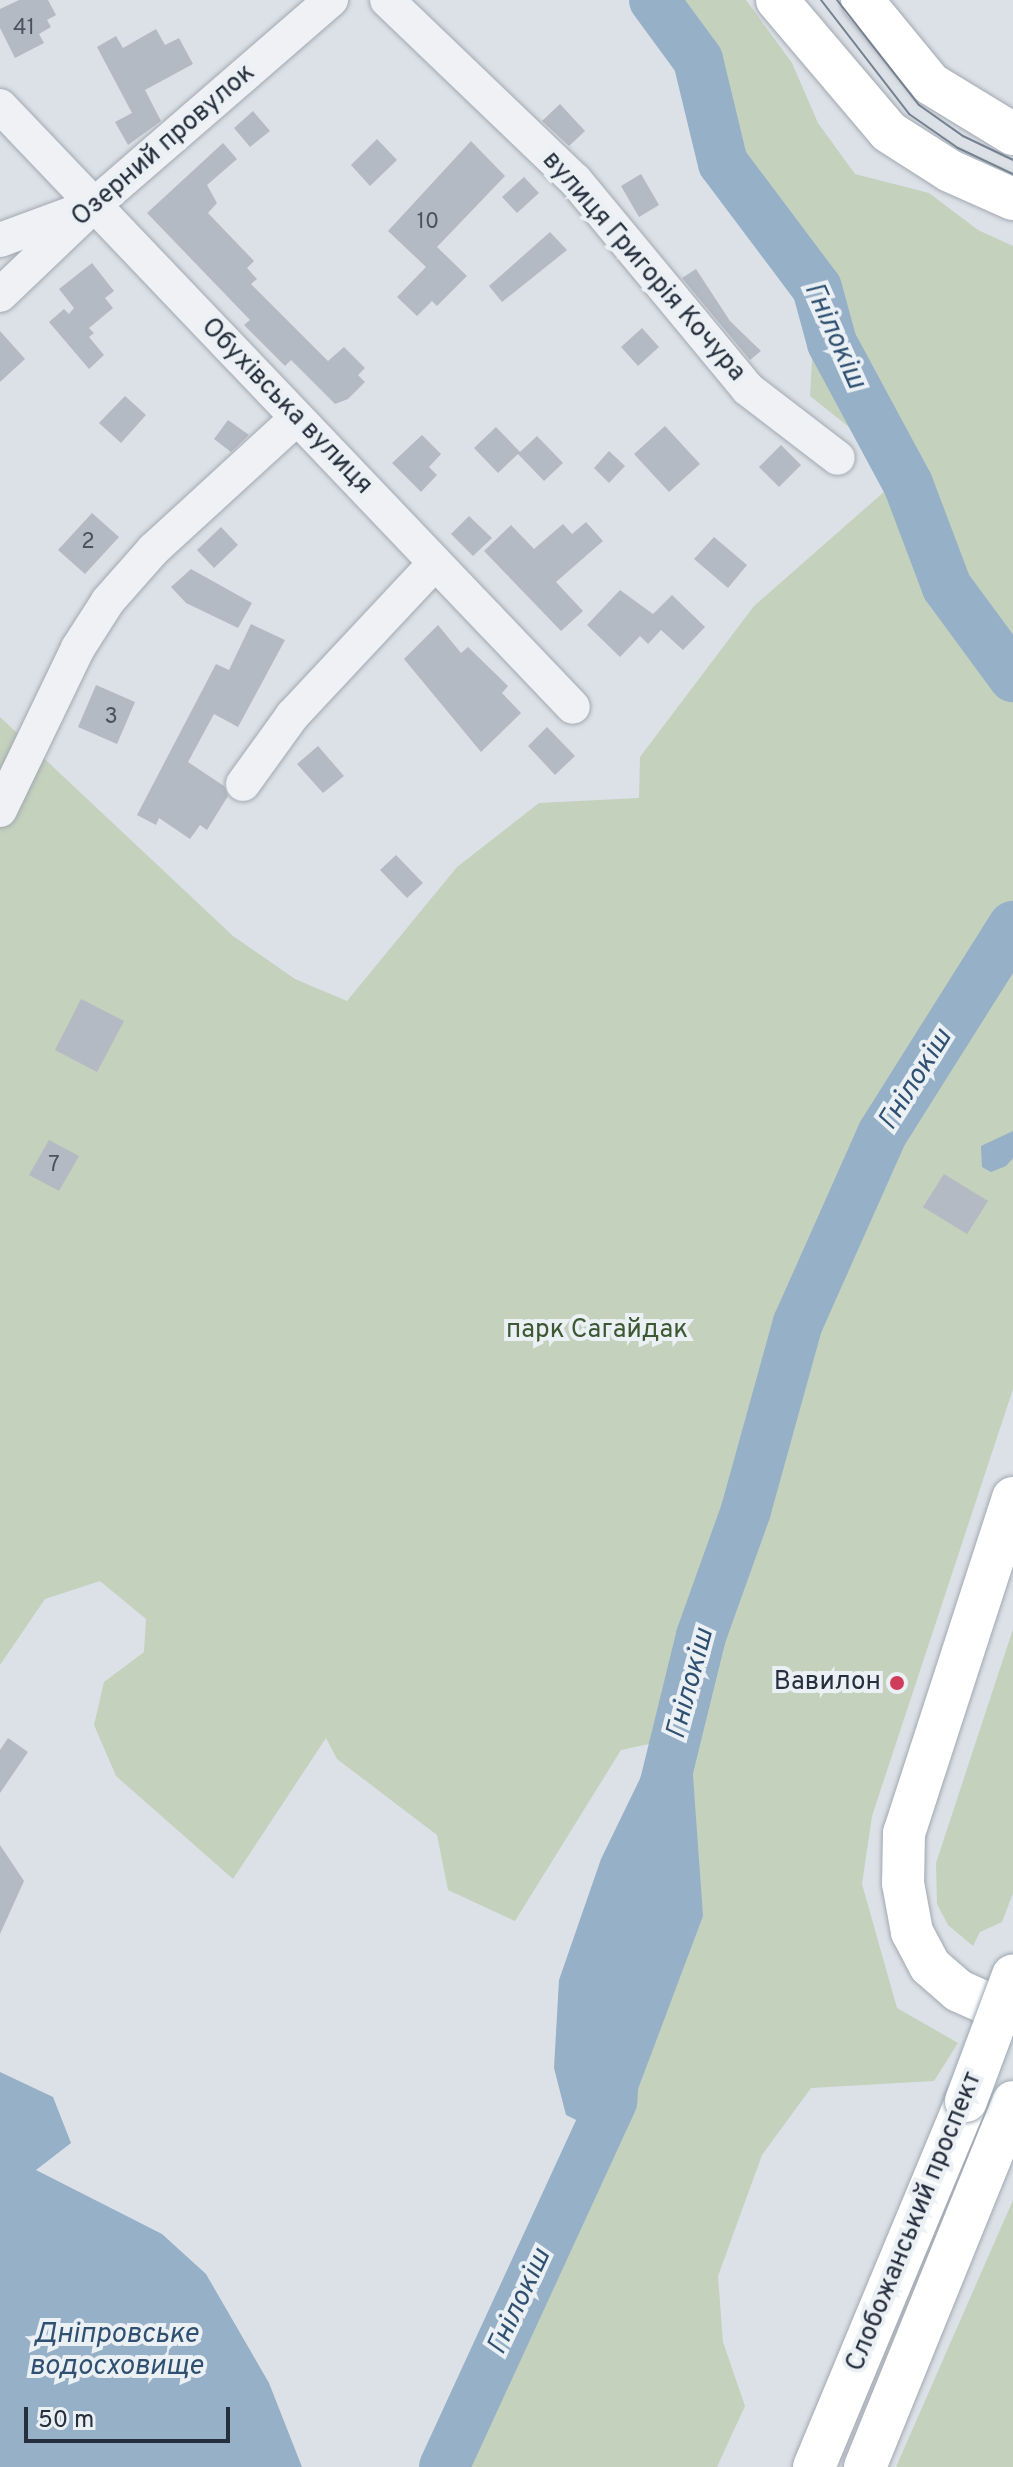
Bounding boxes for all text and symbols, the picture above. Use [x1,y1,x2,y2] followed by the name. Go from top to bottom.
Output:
[13,16,35,42] house number: 41
[66,58,262,234] street label: Озерний провулок
[535,146,751,388] street label: вулиця Григорія Кочура
[417,210,439,236] house number: 10
[796,278,872,394] water label: Гнілокіш
[194,312,378,502] street label: Обухівська вулиця
[81,530,95,556] house number: 2
[104,705,118,731] house number: 3
[872,1023,960,1137] water label: Гнілокіш
[48,1153,60,1179] house number: 7
[506,1315,688,1347] park label: парк Сагайдак
[660,1625,722,1743] water label: Гнілокіш
[774,1667,881,1699] place label: Вавилон
[888,1674,906,1692] marker: Вавилон
[841,2068,989,2376] street label: Слобожанський проспект
[481,2244,559,2360] water label: Гнілокіш
[29,2318,203,2384] water label: Дніпровське водосховище
[28,2391,234,2441] scale bar
[38,2406,94,2436] text: 50 m

